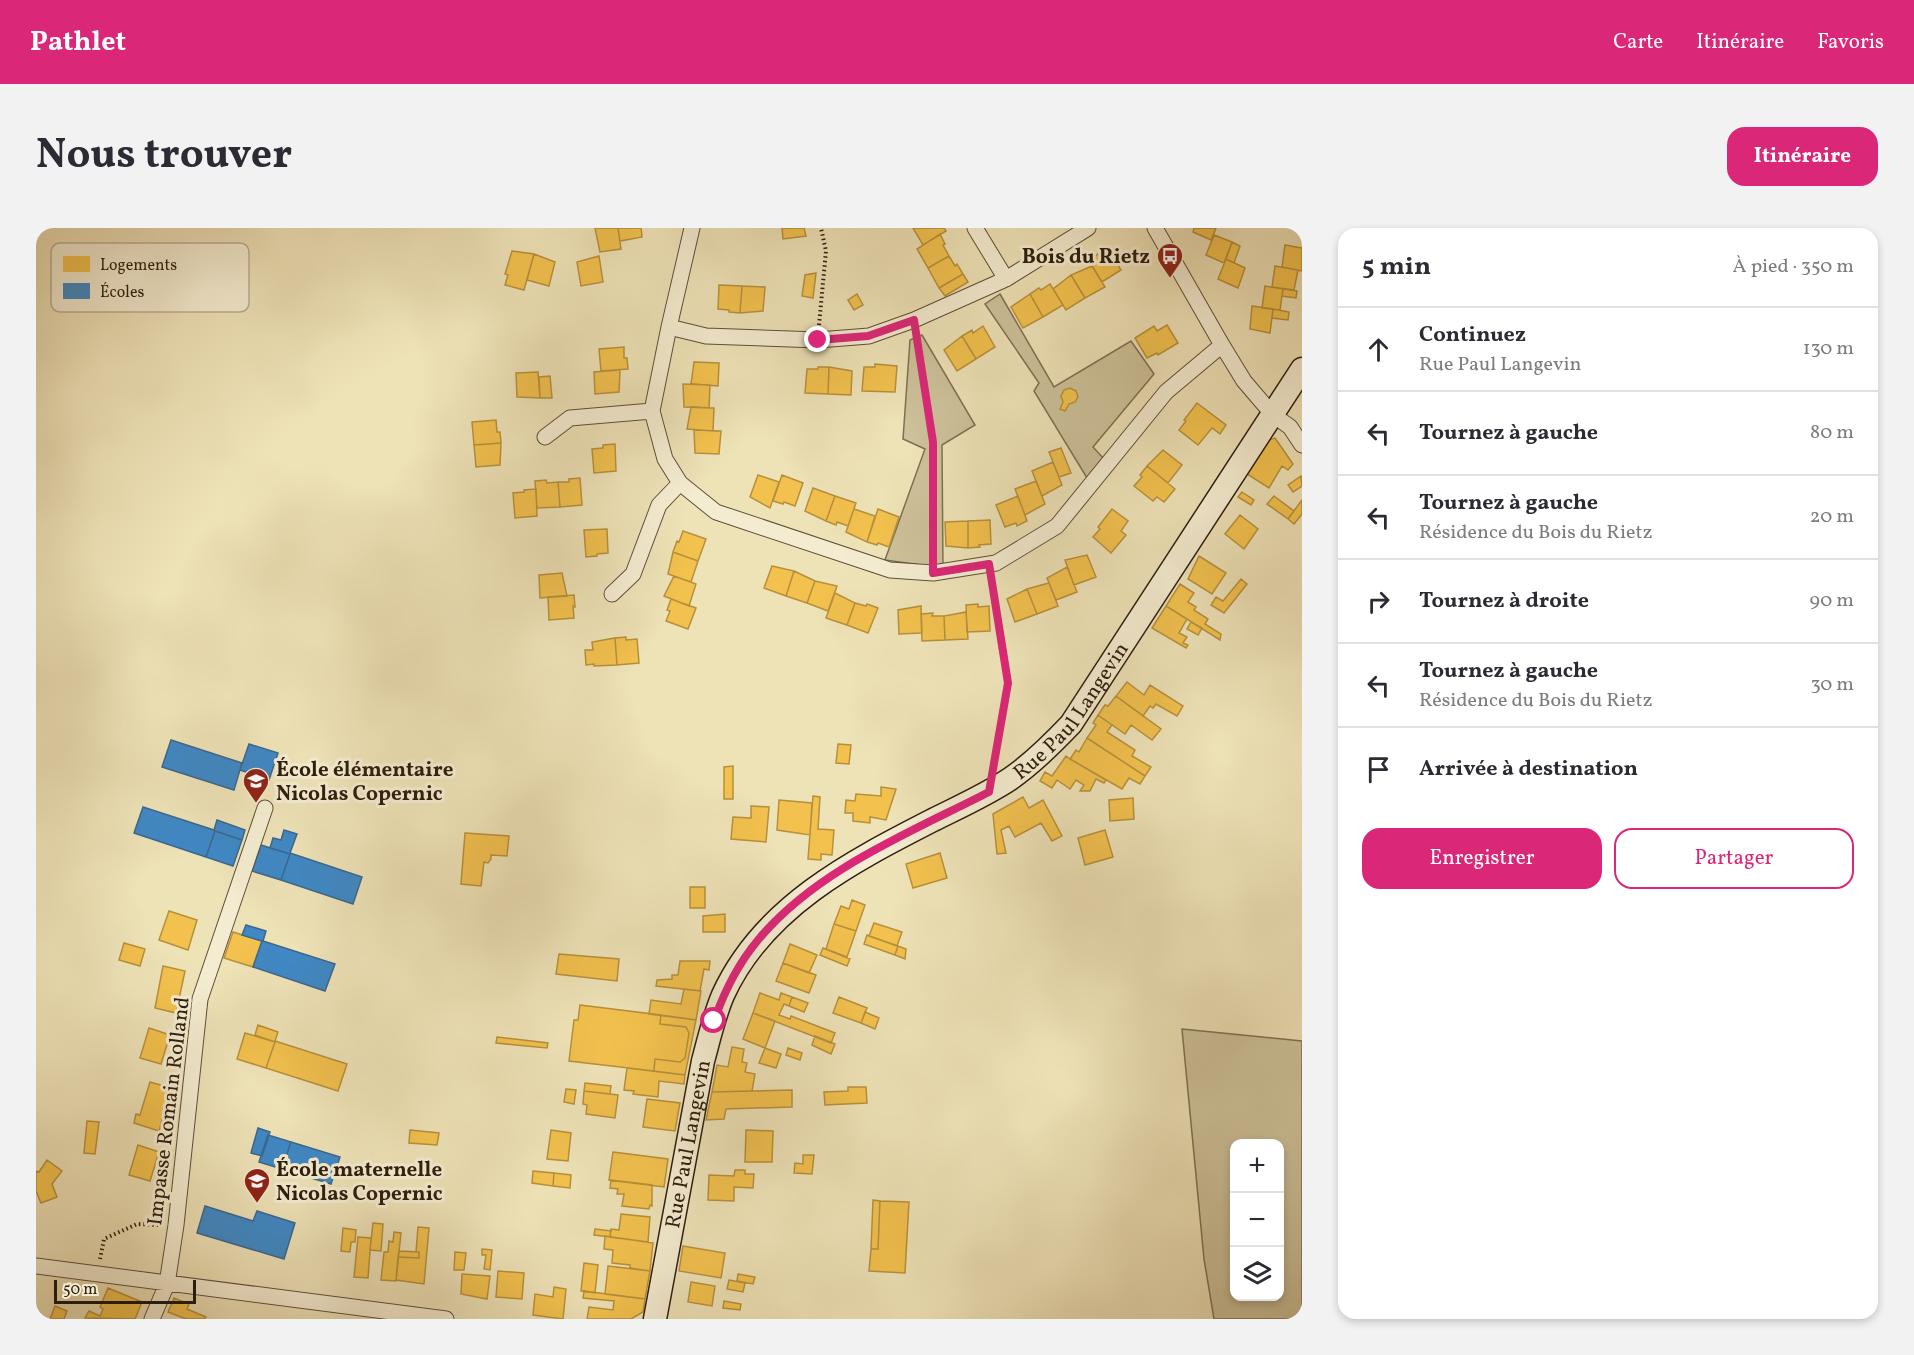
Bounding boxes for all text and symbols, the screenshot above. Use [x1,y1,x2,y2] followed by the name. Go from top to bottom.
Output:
[30,23,126,62] text: Pathlet
[1613,28,1663,57] text: Carte
[1696,28,1784,57] text: Itinéraire
[1817,28,1884,57] text: Favoris
[36,127,292,186] text: Nous trouver
[1727,127,1878,186] button: Itinéraire
[1155,241,1185,279] bus stop icon: Bois du Rietz
[51,243,249,312] legend
[1022,243,1150,272] place label: Bois du Rietz
[1362,249,1431,285] text: 5 min
[1733,253,1854,281] text: À pied · 350 m
[100,255,177,277] text: Logements
[100,282,144,304] text: Écoles
[1419,320,1526,351] text: Continuez
[804,326,830,352] route end
[1362,333,1395,366] icon: ahead
[1803,335,1854,363] text: 130 m
[1419,351,1581,379] text: Rue Paul Langevin
[1362,417,1395,450] icon: left
[1419,418,1598,449] text: Tournez à gauche
[1810,419,1854,447] text: 80 m
[1419,488,1598,519] text: Tournez à gauche
[1362,501,1395,534] icon: left
[1810,503,1854,531] text: 20 m
[1419,519,1652,547] text: Résidence du Bois du Rietz
[1362,585,1395,618] icon: right
[1419,586,1589,617] text: Tournez à droite
[1810,587,1854,615] text: 90 m
[1008,637,1136,788] street label: Rue Paul Langevin
[1419,656,1598,687] text: Tournez à gauche
[1362,669,1395,702] icon: left
[1810,671,1854,699] text: 30 m
[1419,687,1652,715] text: Résidence du Bois du Rietz
[1362,753,1395,786] icon: arrive
[1419,754,1638,785] text: Arrivée à destination
[276,756,453,809] place label: École élémentaire Nicolas Copernic
[241,766,271,804] school or university icon: École élémentaire Nicolas Copernic
[1362,828,1602,889] button: Enregistrer
[1614,828,1854,889] button: Partager
[141,995,198,1227] street label: Impasse Romain Rolland
[700,1007,726,1033] route start
[659,1058,719,1231] street label: Rue Paul Langevin
[1230,1139,1284,1301] map controls
[1230,1139,1284,1193] button: +
[276,1156,443,1209] place label: École maternelle Nicolas Copernic
[242,1166,272,1204] school or university icon: École maternelle Nicolas Copernic
[1230,1193,1284,1247] button: −
[1230,1247,1284,1301] button: layers
[54,1277,196,1304] scale bar
[63,1279,97,1301] text: 50 m

